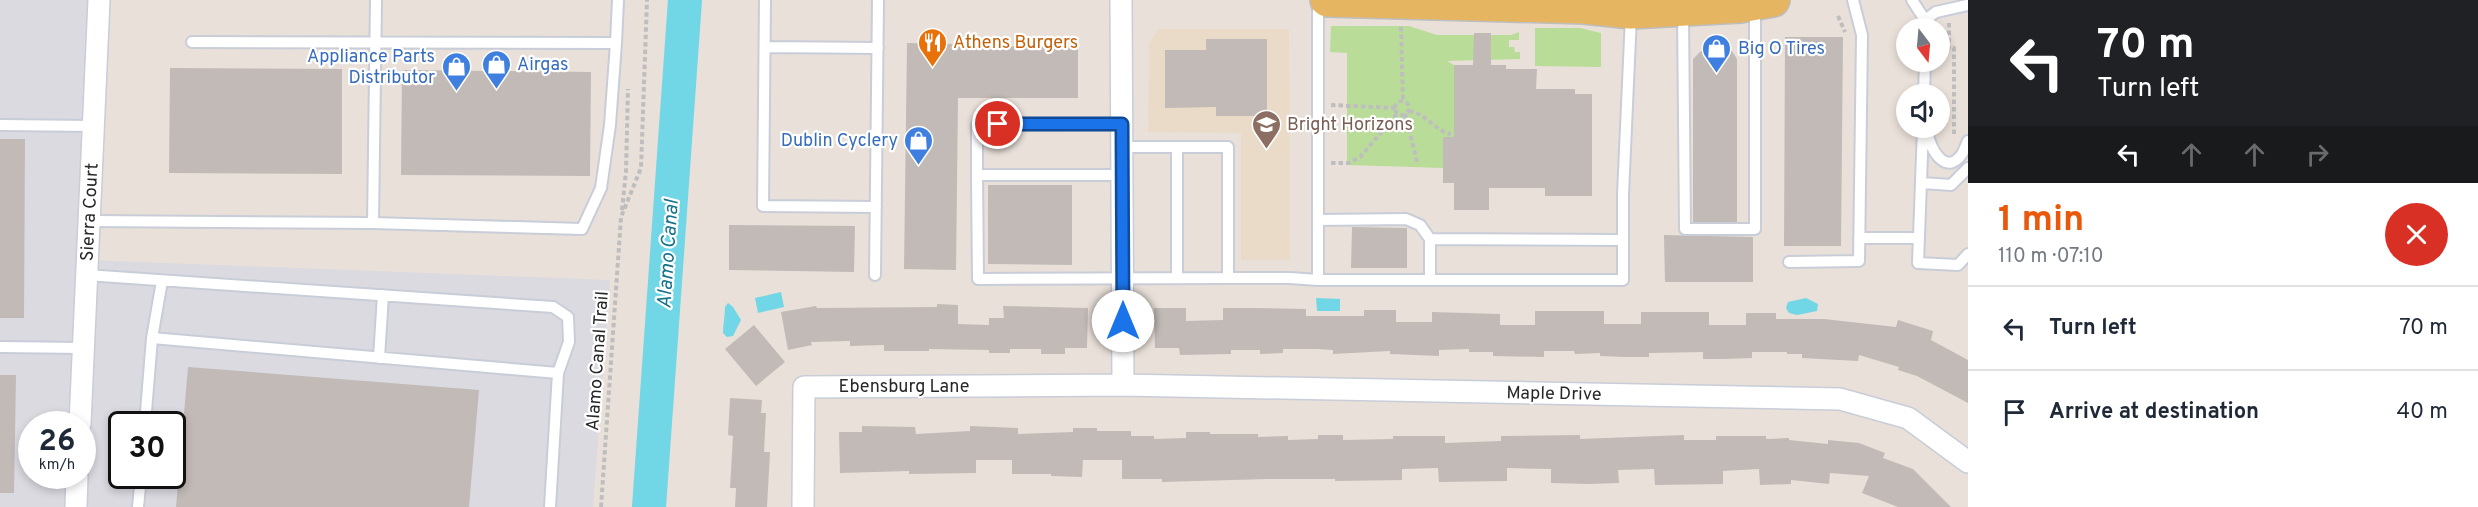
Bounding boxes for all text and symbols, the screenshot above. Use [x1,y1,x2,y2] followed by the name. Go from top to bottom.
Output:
[1896,18,1950,72] north arrow
[1896,18,1950,138] map controls
[2097,20,2195,73] text: 70 m
[1998,24,2076,102] icon: left
[916,26,948,68] restaurant icon: Athens Burgers
[953,32,1078,55] place label: Athens Burgers
[1701,32,1733,74] shop icon: Big O Tires
[1738,38,1825,61] place label: Big O Tires
[307,46,435,90] place label: Appliance Parts Distributor
[480,48,512,90] shop icon: Airgas
[440,50,472,92] shop icon: Appliance Parts Distributor
[517,54,569,77] place label: Airgas
[2097,72,2199,106] text: Turn left
[1896,84,1950,138] button: sound
[972,98,1023,149] pin
[981,107,1014,140] icon: arrive
[1250,108,1282,150] school or university icon: Bright Horizons
[1287,114,1413,137] place label: Bright Horizons
[903,124,935,166] shop icon: Dublin Cyclery
[781,130,898,153] place label: Dublin Cyclery
[2112,138,2145,171] icon: left
[2175,138,2208,171] icon: ahead
[2238,138,2271,171] icon: ahead
[2301,138,2334,171] icon: right
[76,162,105,262] street label: Sierra Court
[652,198,686,309] water label: Alamo Canal
[1998,198,2084,244] text: 1 min
[2385,203,2448,266] button: close
[1998,244,2103,270] text: 110 m · 07:10
[1091,289,1155,353] position arrow
[582,290,615,432] street label: Alamo Canal Trail
[1998,312,2031,345] icon: left
[2049,315,2137,342] text: Turn left
[2399,315,2448,342] text: 70 m
[839,376,969,399] street label: Ebensburg Lane
[1506,382,1602,407] street label: Maple Drive
[1998,396,2031,429] icon: arrive
[2049,399,2259,426] text: Arrive at destination
[2396,399,2448,426] text: 40 m
[108,411,186,489] speed limit sign: 30
[39,424,75,461] text: 26
[39,456,75,475] text: km/h

